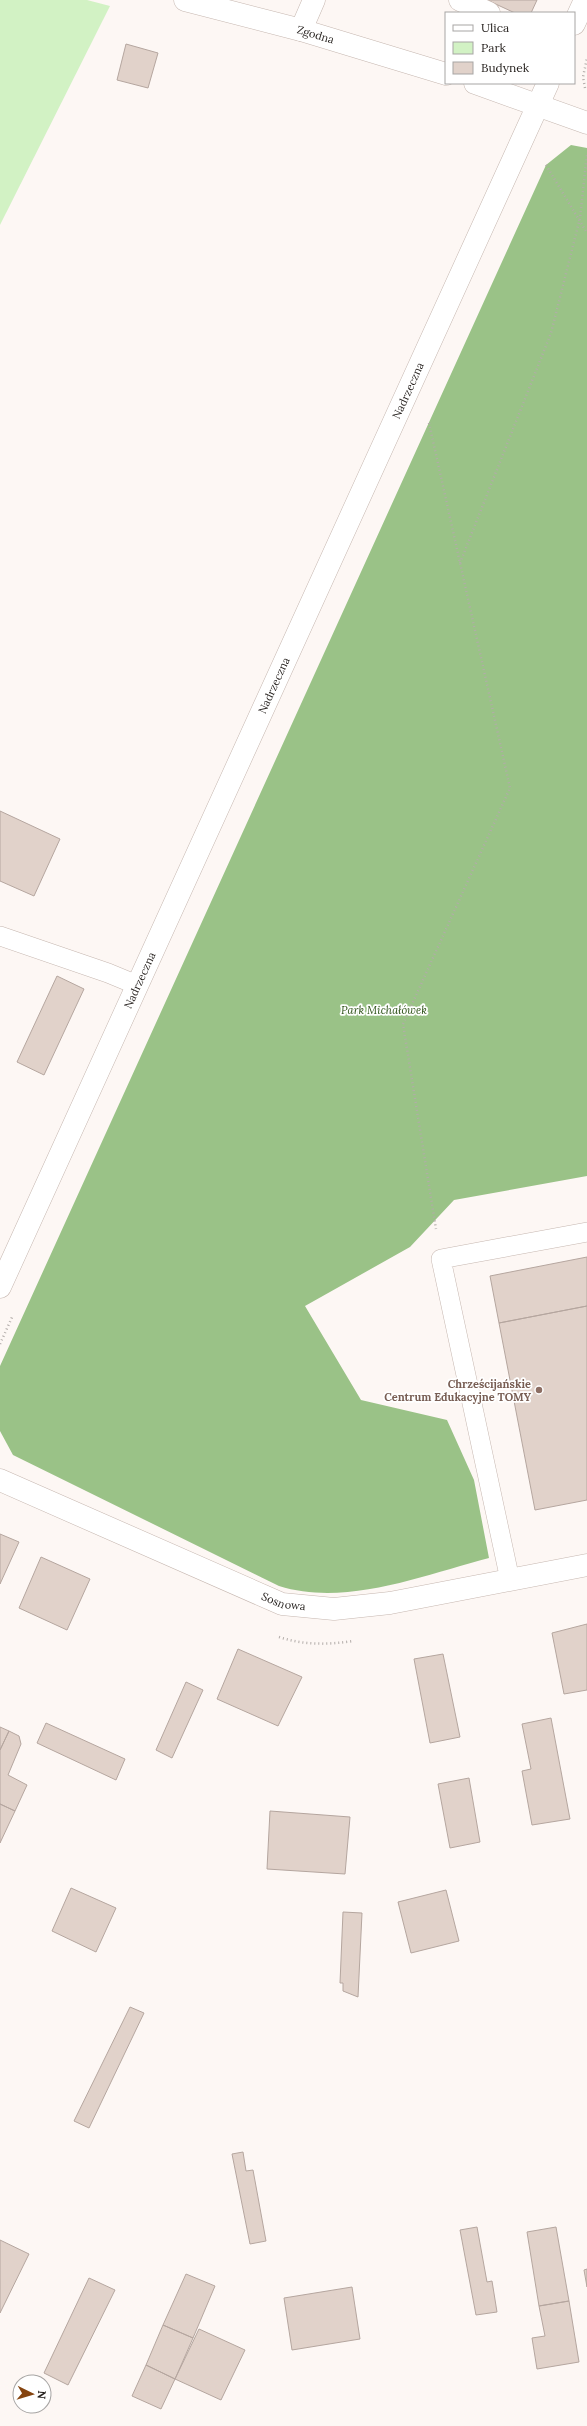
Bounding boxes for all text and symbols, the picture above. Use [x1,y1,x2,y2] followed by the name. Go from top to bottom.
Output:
[445,12,575,84] legend
[481,20,509,35] text: Ulica
[295,22,336,47] street label: Zgodna
[481,40,507,55] text: Park
[481,60,530,75] text: Budynek
[389,360,427,421] street label: Nadrzeczna
[255,655,293,716] street label: Nadrzeczna
[121,950,159,1011] street label: Nadrzeczna
[341,1003,427,1017] park label: Park Michałówek
[384,1377,532,1404] place label: Chrześcijańskie Centrum Edukacyjne TOMY
[534,1385,544,1395] marker: Chrześcijańskie Centrum Edukacyjne TOMY
[259,1589,306,1613] street label: Sosnowa
[12,2374,52,2414] north arrow
[35,2390,49,2400] text: N

